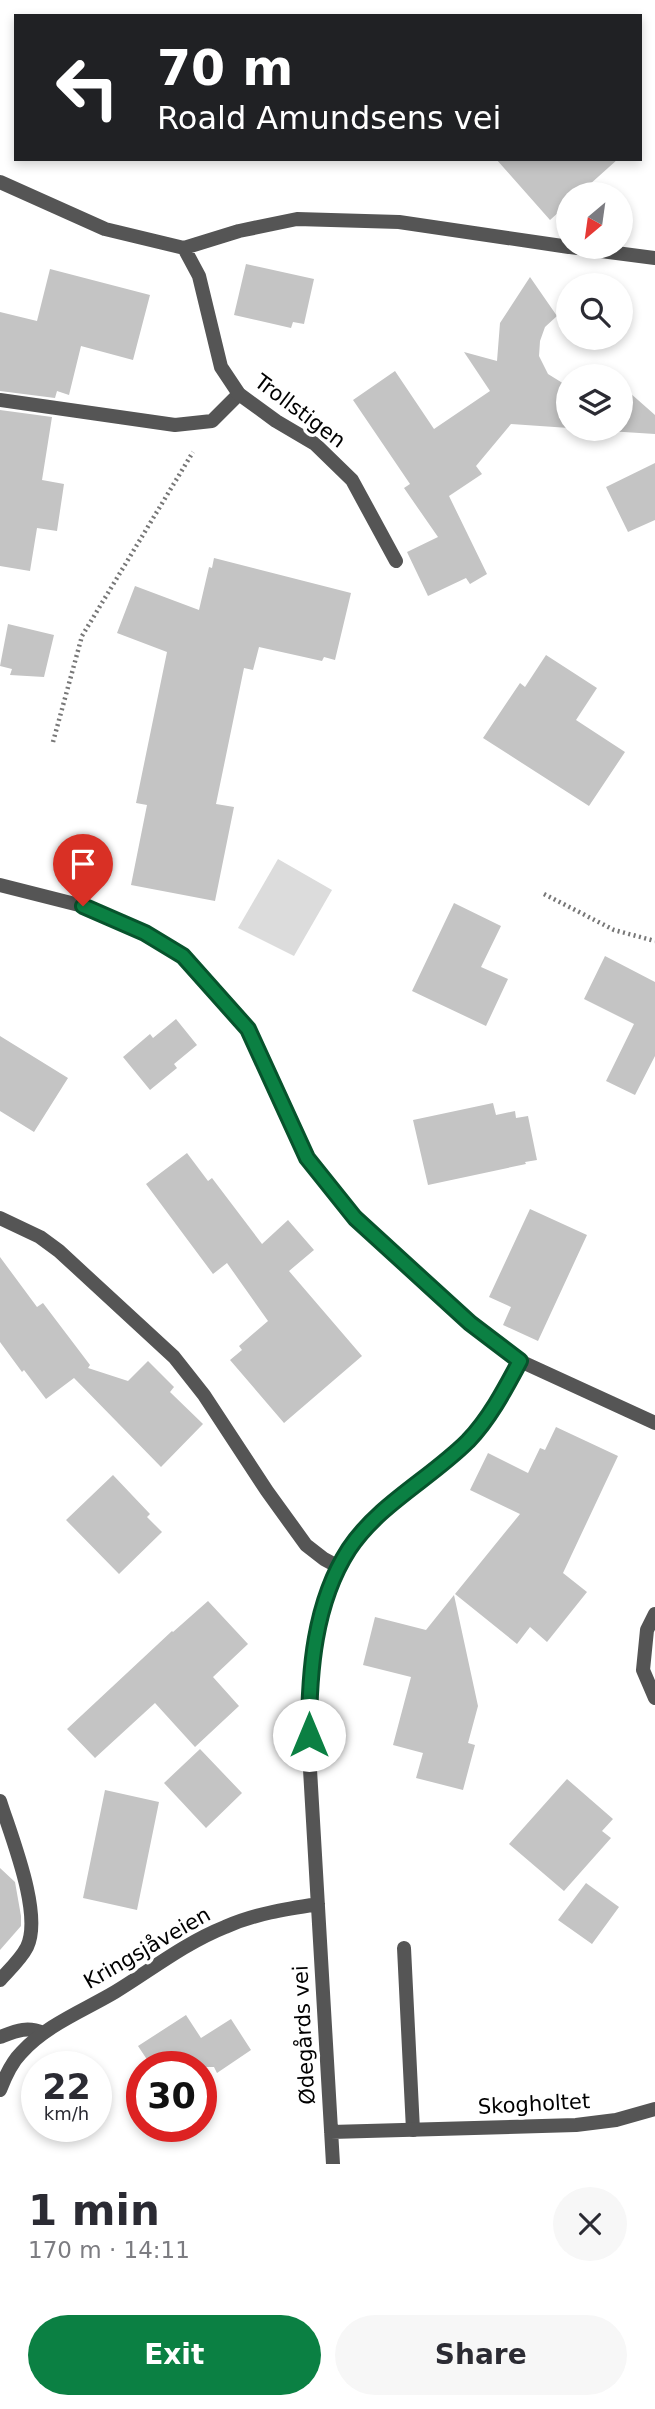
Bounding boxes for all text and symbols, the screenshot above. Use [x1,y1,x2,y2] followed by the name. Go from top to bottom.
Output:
[157,40,293,97] text: 70 m
[42,42,133,133] icon: left
[157,99,501,137] text: Roald Amundsens vei
[556,182,634,259] north arrow
[556,182,633,441] map controls
[556,273,633,350] button: search
[556,364,633,441] button: layers
[249,369,350,453] street label: Trollstigen
[53,834,113,906] pin
[64,845,102,883] icon: arrive
[272,1698,346,1772] position arrow
[79,1901,214,1994] street label: Kringsjåveien
[287,1965,320,2105] street label: Ødegårds vei
[126,2051,217,2142] speed limit sign: 30
[42,2067,91,2107] text: 22
[477,2089,591,2119] street label: Skogholtet
[44,2103,89,2124] text: km/h
[28,2186,160,2235] text: 1 min
[553,2187,627,2261] button: close
[28,2237,190,2263] text: 170 m · 14:11
[28,2315,321,2395] button: Exit
[335,2315,627,2395] button: Share

